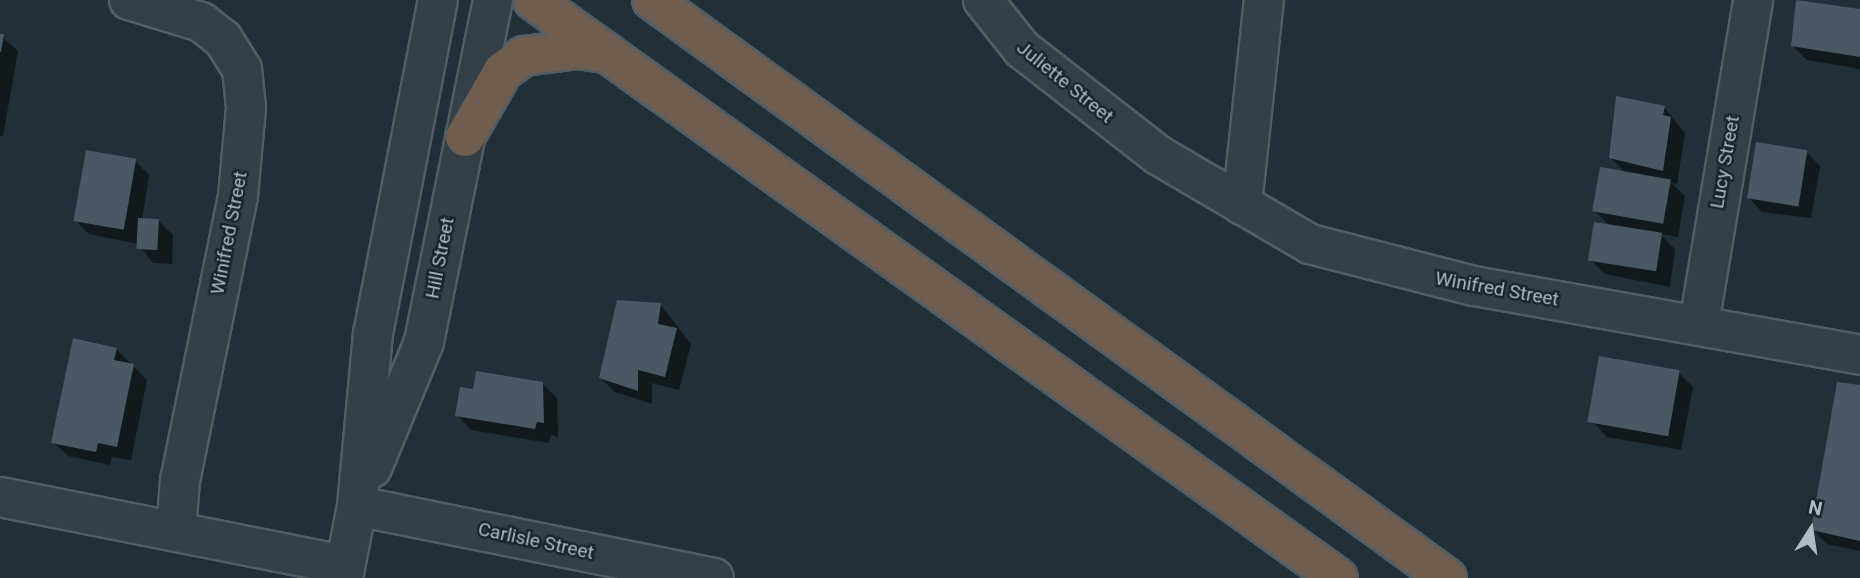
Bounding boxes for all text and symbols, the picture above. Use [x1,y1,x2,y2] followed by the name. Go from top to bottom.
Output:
[1012,36,1118,128] street label: Juliette Street
[1706,114,1744,210] street label: Lucy Street
[206,169,252,297] street label: Winifred Street
[421,215,459,301] street label: Hill Street
[1433,267,1561,311] street label: Winifred Street
[1776,494,1846,564] north arrow
[1807,495,1824,521] text: N
[476,518,596,564] street label: Carlisle Street

